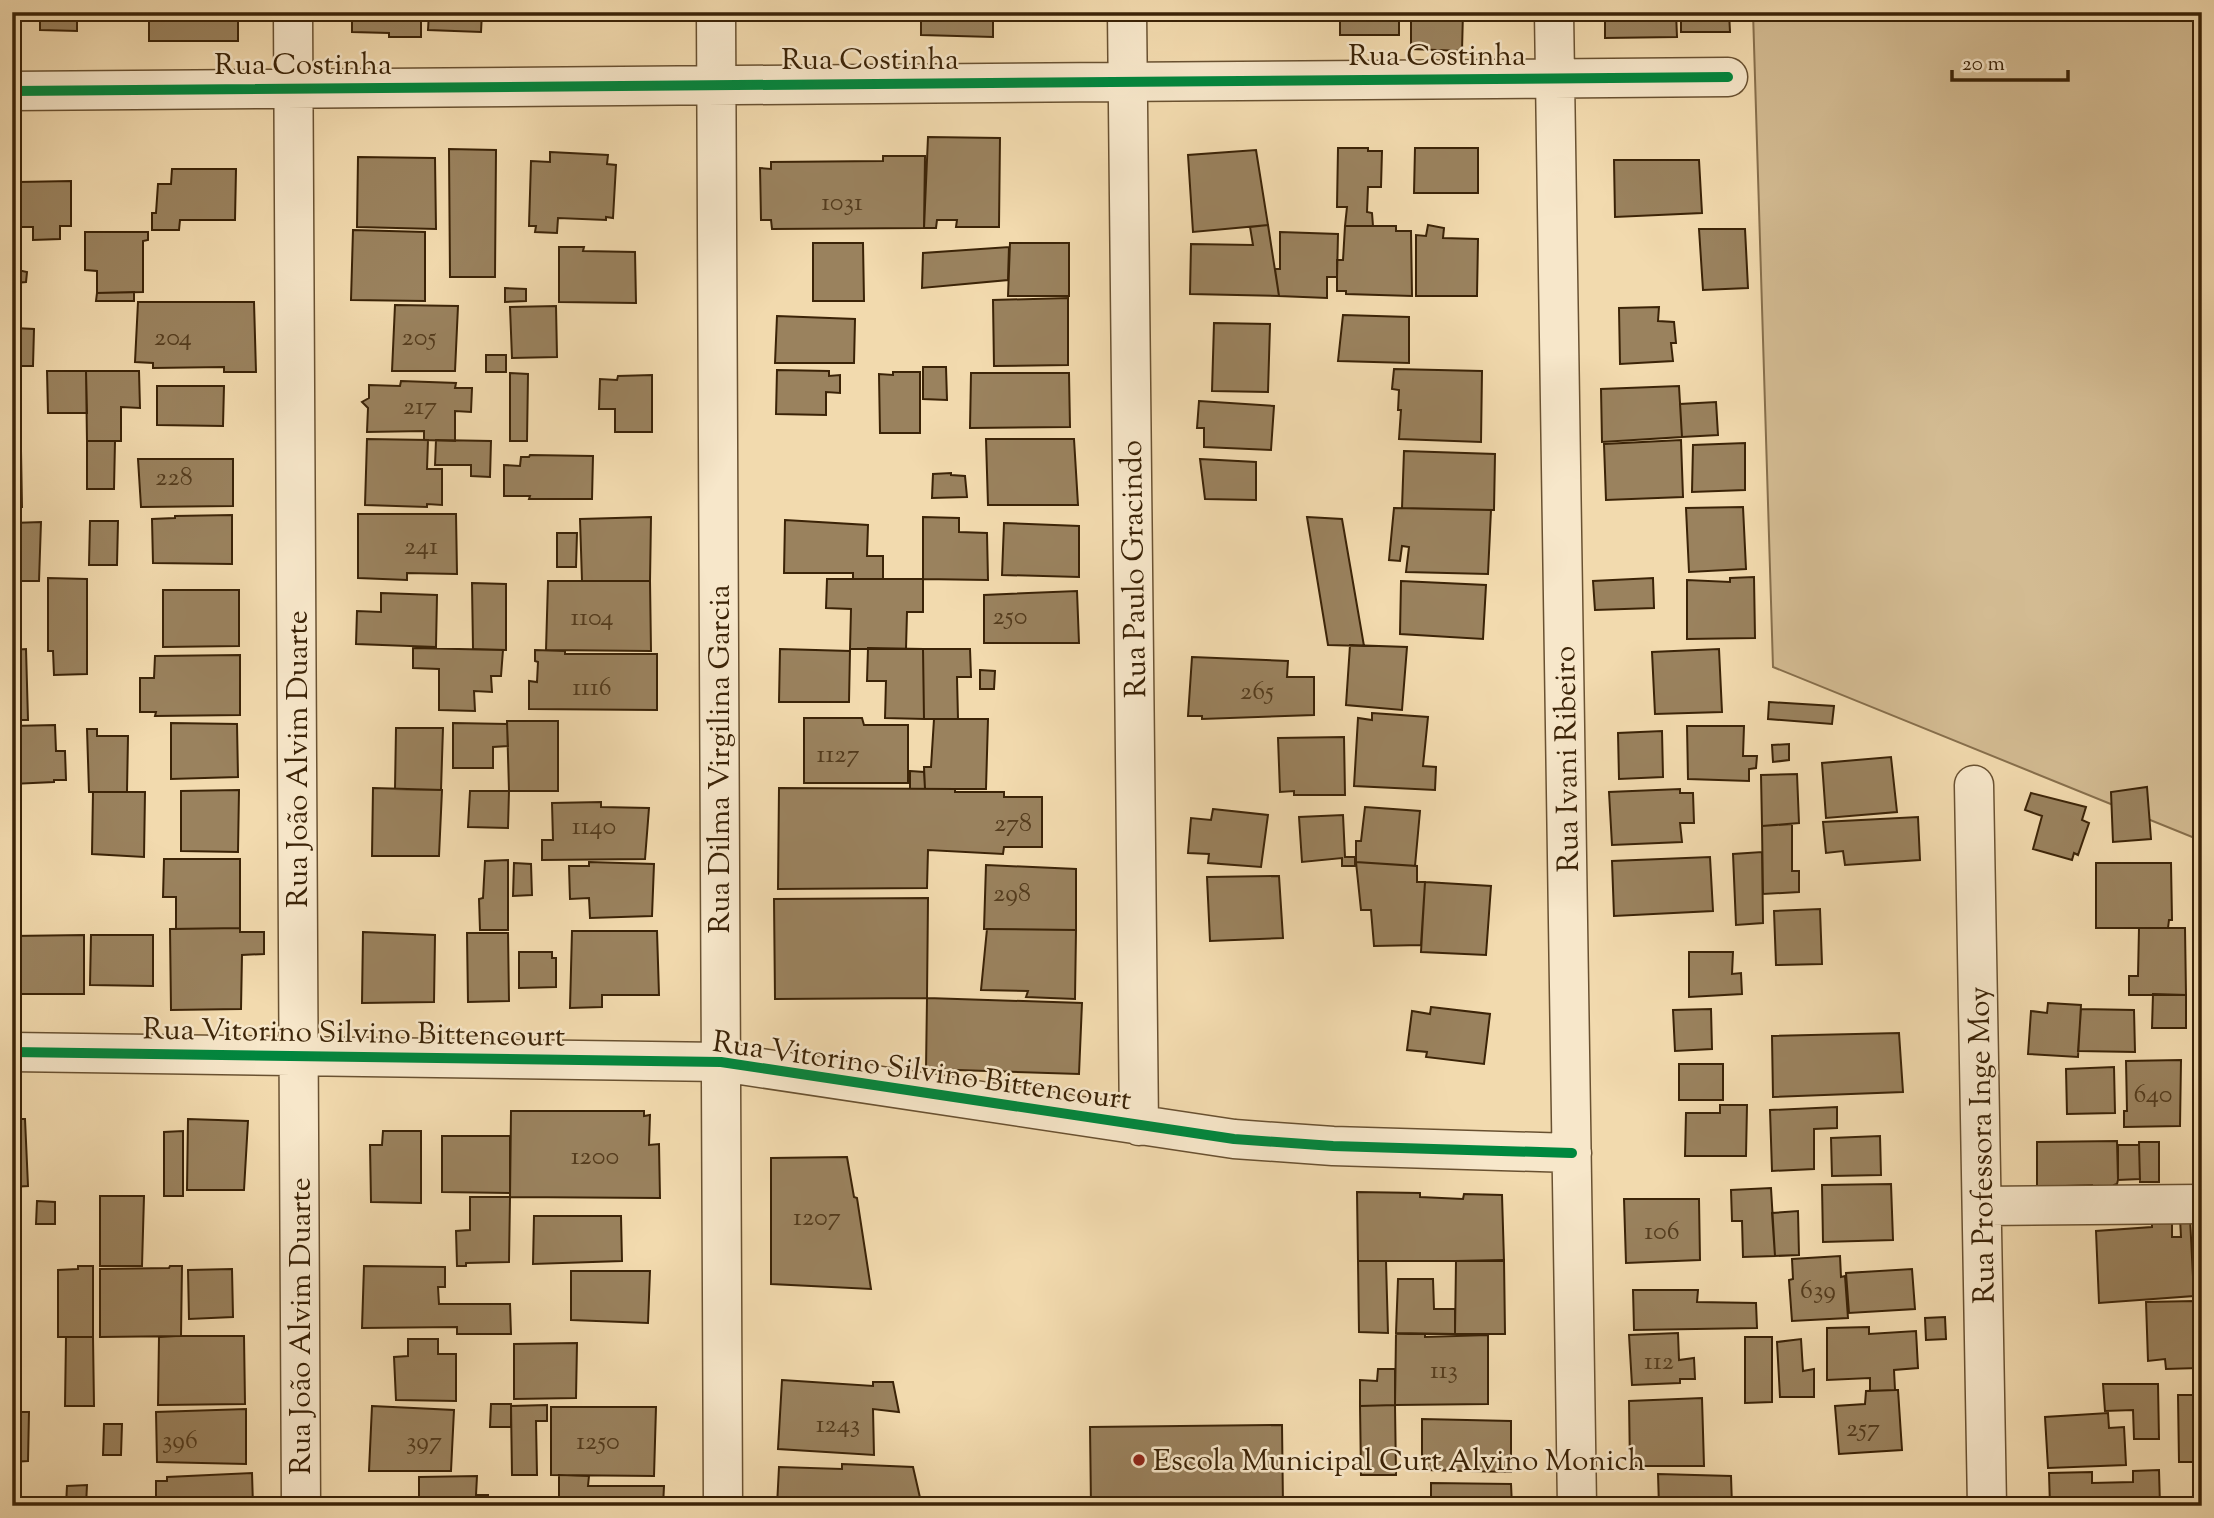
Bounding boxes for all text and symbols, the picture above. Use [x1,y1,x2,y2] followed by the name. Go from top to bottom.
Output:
[1348,36,1526,79] street label: Rua Costinha
[1952,38,2067,82] scale bar
[781,40,959,83] street label: Rua Costinha
[214,45,392,88] street label: Rua Costinha
[1962,50,2005,80] text: 20 m
[821,185,863,222] house number: 1031
[154,320,192,357] house number: 204
[402,320,437,357] house number: 205
[403,389,437,426] house number: 217
[1112,440,1159,698] street label: Rua Paulo Gracindo
[155,460,193,497] house number: 228
[404,529,438,566] house number: 241
[700,584,743,934] street label: Rua Dilma Virgilina Garcia
[993,599,1027,636] house number: 250
[570,600,614,637] house number: 1104
[278,610,321,908] street label: Rua João Alvim Duarte
[1545,645,1592,872] street label: Rua Ivani Ribeiro
[572,670,612,707] house number: 1116
[1240,674,1274,711] house number: 265
[817,737,859,774] house number: 1127
[994,806,1032,843] house number: 278
[572,809,616,846] house number: 1140
[993,876,1031,913] house number: 298
[1959,986,2008,1304] street label: Rua Professora Inge Moy
[142,1009,566,1060] street label: Rua Vitorino Silvino Bittencourt
[709,1022,1134,1123] street label: Rua Vitorino Silvino Bittencourt
[2133,1077,2173,1114] house number: 640
[571,1139,619,1176] house number: 1200
[281,1177,324,1475] street label: Rua João Alvim Duarte
[793,1200,841,1237] house number: 1207
[1644,1214,1680,1251] house number: 106
[1800,1273,1836,1310] house number: 639
[1644,1344,1674,1381] house number: 112
[1430,1353,1458,1390] house number: 113
[816,1407,860,1444] house number: 1243
[1846,1411,1880,1448] house number: 257
[162,1423,198,1460] house number: 396
[406,1424,442,1461] house number: 397
[576,1424,620,1461] house number: 1250
[1153,1441,1646,1484] place label: Escola Municipal Curt Alvino Monich
[1131,1452,1147,1468] marker: Escola Municipal Curt Alvino Monich

